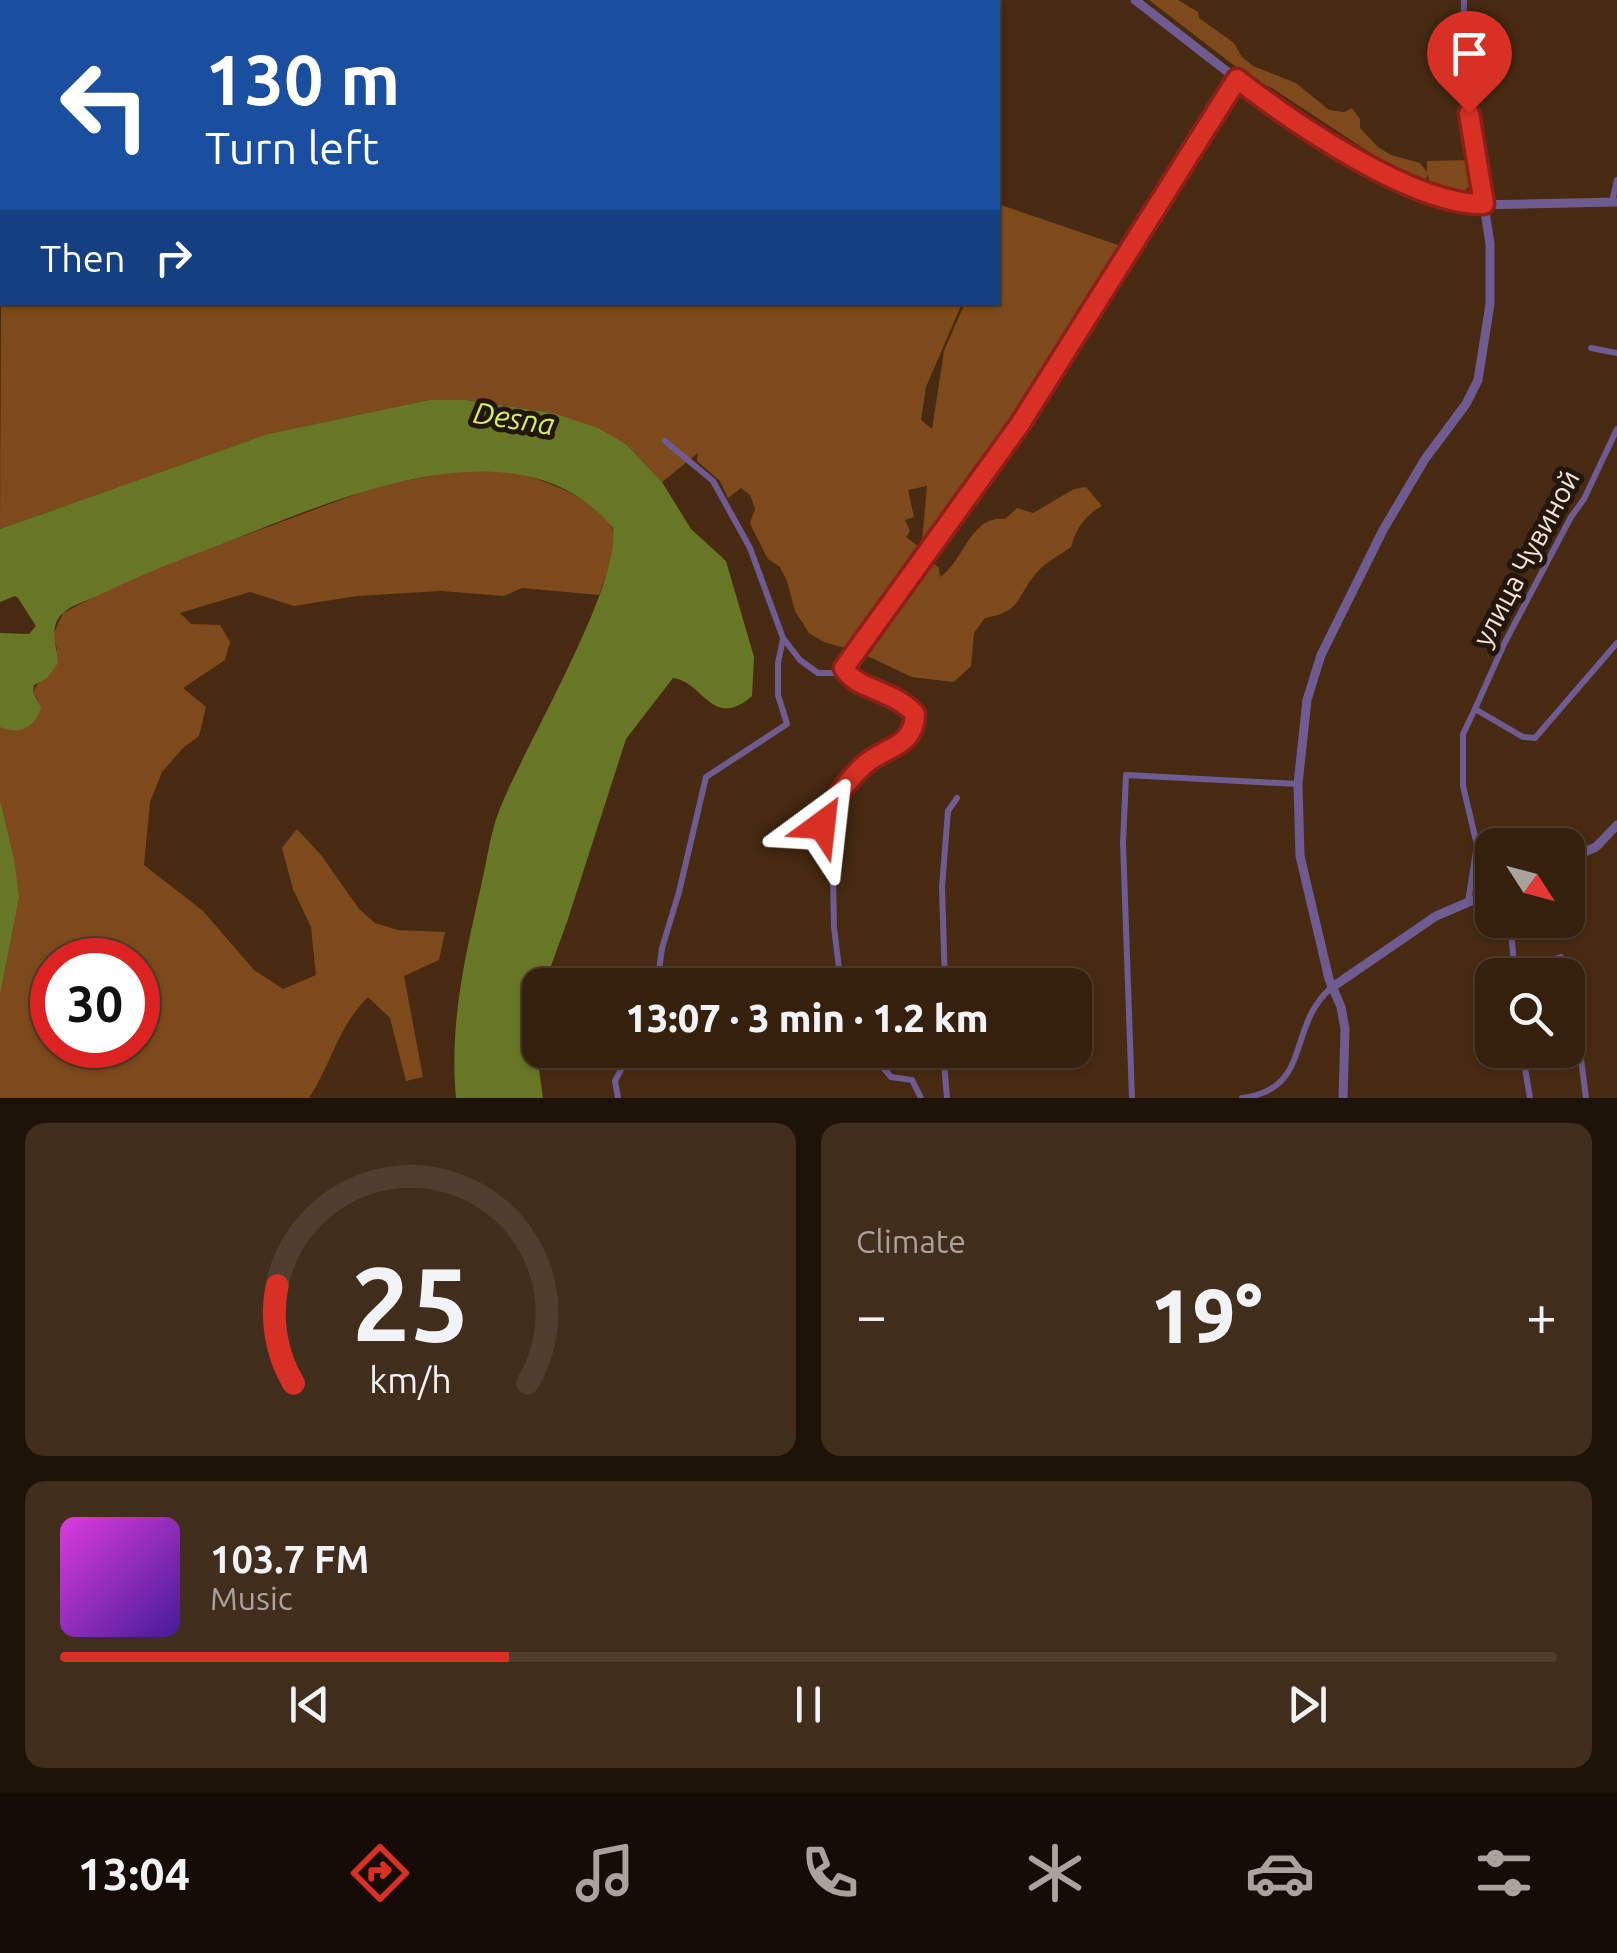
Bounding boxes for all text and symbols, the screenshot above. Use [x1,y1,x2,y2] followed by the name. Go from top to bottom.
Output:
[1427,11,1512,114] pin
[1442,26,1497,81] icon: arrive
[40,40,170,170] icon: left
[205,40,400,118] text: 130 m
[205,122,379,173] text: Turn left
[146,230,201,285] icon: right
[40,237,126,279] text: Then
[471,395,557,441] water label: Desna
[1466,464,1585,651] street label: улица Чувиной
[770,773,874,877] position arrow
[1475,828,1585,938] north arrow
[1475,828,1585,1068] map controls
[30,938,160,1068] speed limit sign: 30
[1475,958,1585,1068] button: search
[625,997,989,1039] text: 13:07 · 3 min · 1.2 km
[856,1223,966,1259] text: Climate
[352,1244,469,1361] text: 25
[1151,1273,1262,1357] text: 19°
[856,1284,887,1345] text: −
[1526,1284,1557,1345] text: +
[369,1360,452,1400] text: km/h
[210,1538,369,1580] text: 103.7 FM
[210,1580,293,1616] text: Music
[282,1677,337,1732] icon: previous
[781,1677,836,1732] icon: pause
[1280,1677,1335,1732] icon: next
[345,1838,415,1908] icon: directions
[570,1838,640,1908] icon: music
[795,1838,865,1908] icon: phone
[1020,1838,1090,1908] icon: climate
[1245,1838,1315,1908] icon: car
[1469,1838,1539,1908] icon: filters
[77,1848,190,1899] text: 13:04

